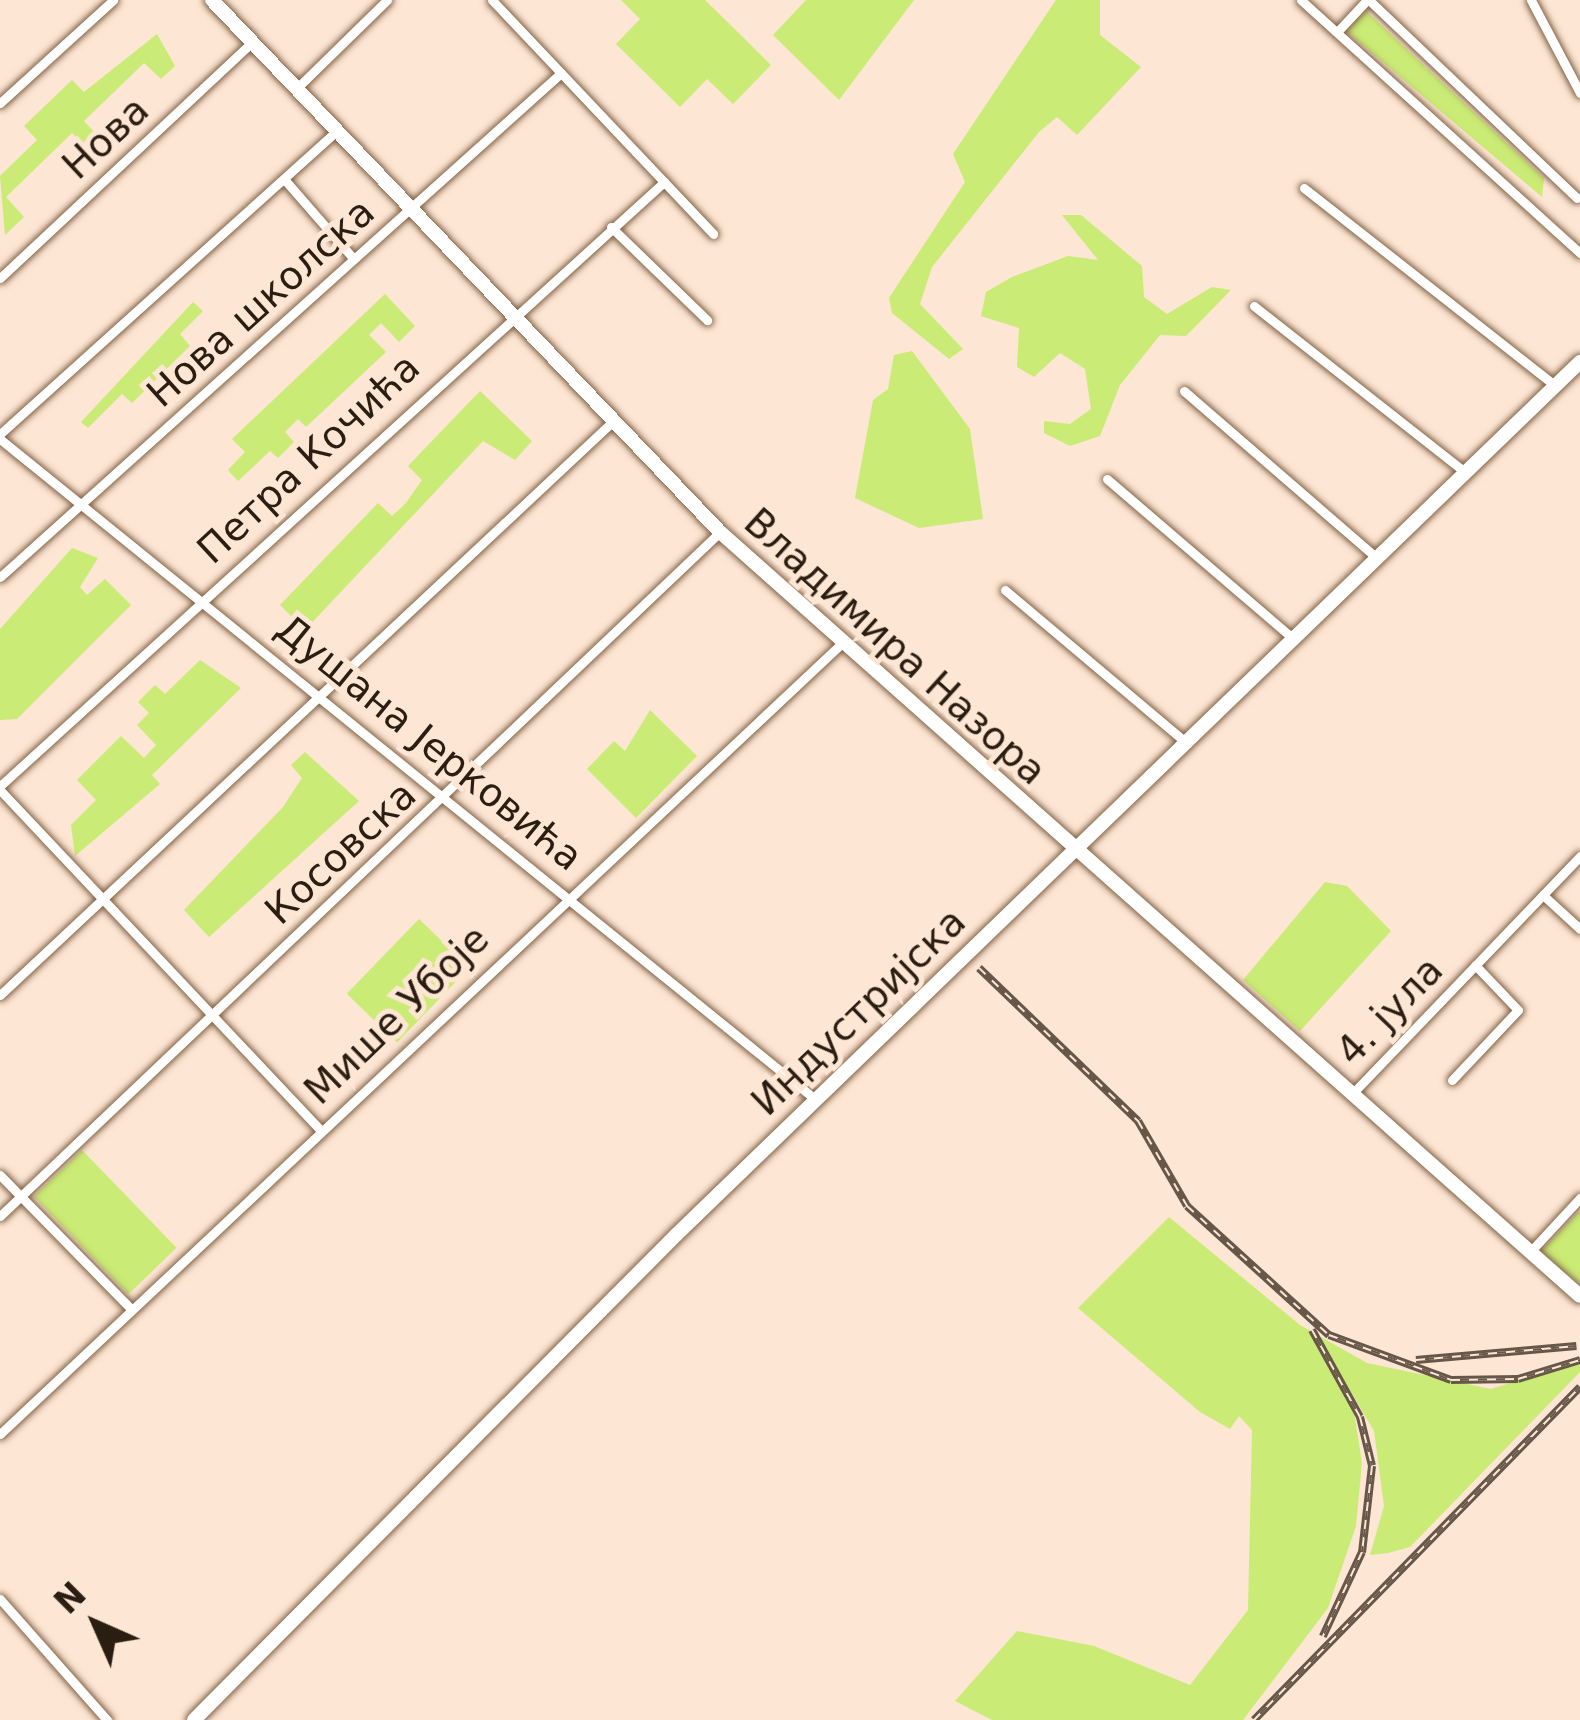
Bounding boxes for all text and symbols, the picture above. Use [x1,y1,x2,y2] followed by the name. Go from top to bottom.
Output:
[53,87,159,189] street label: Нова
[138,189,384,417] street label: Нова школска
[188,344,430,574] street label: Петра Кочића
[734,499,1056,795] street label: Владимира Назора
[267,605,591,881] street label: Душана Јерковића
[256,772,426,934] street label: Косовска
[743,898,975,1126] street label: Индустријска
[295,916,499,1114] street label: Мише Убоје
[1327,947,1453,1075] street label: 4. јула
[36,1564,156,1684] north arrow
[47,1575,94,1622] text: N

